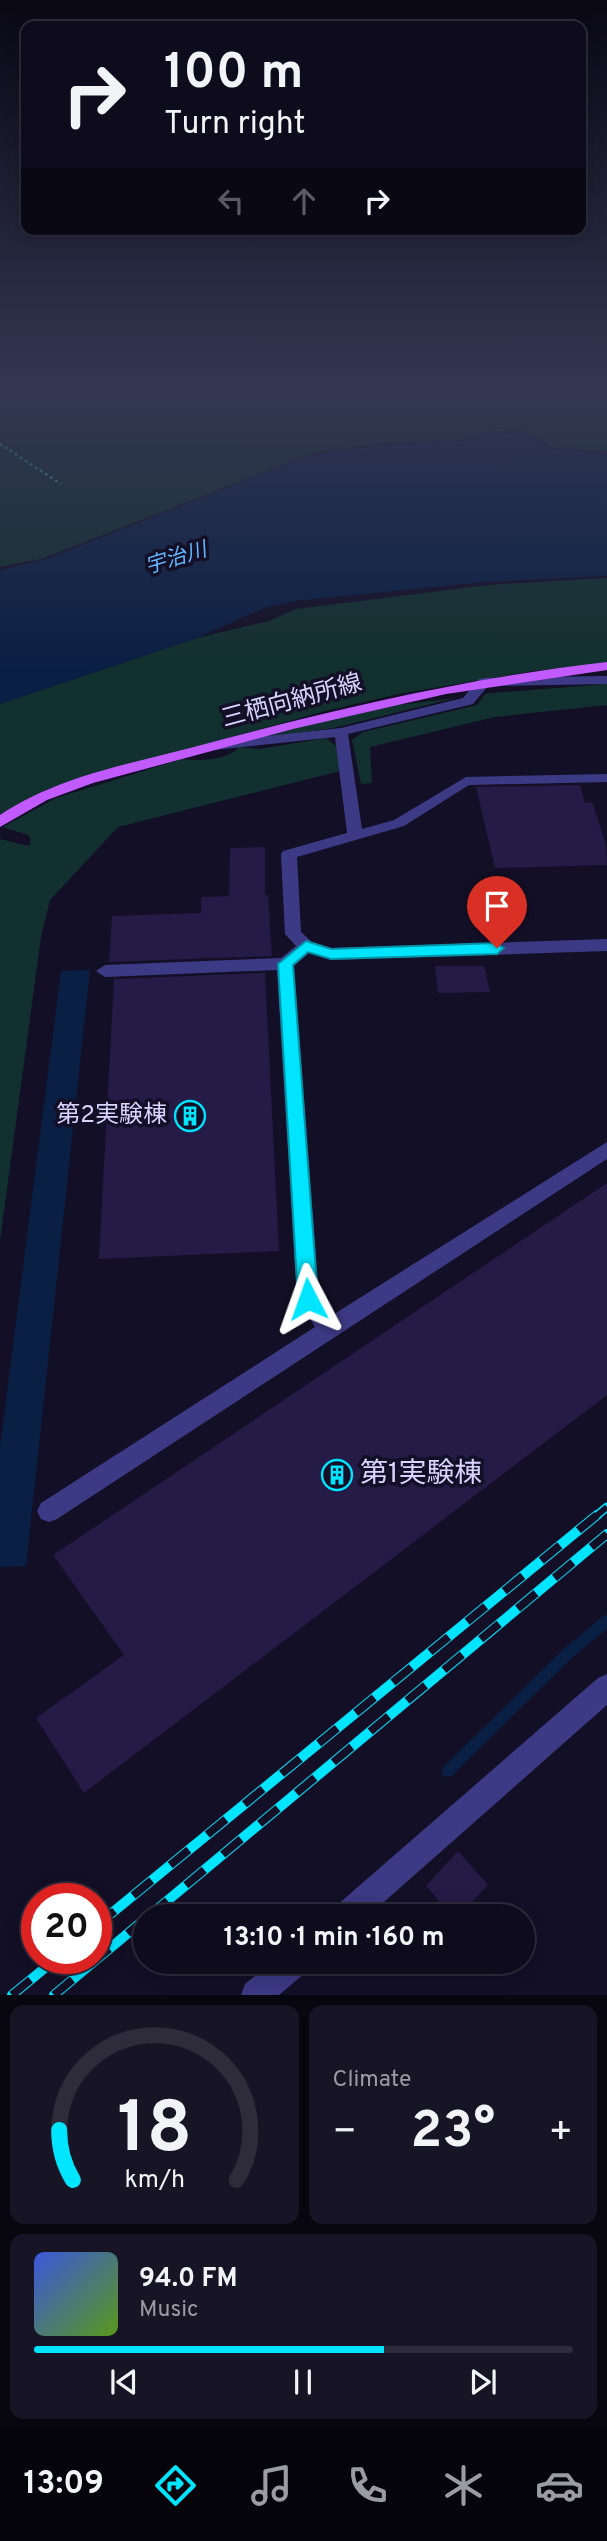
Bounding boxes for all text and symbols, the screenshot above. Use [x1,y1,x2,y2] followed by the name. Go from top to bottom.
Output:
[164,44,303,106] text: 100 m
[49,49,140,140] icon: right
[164,105,306,145] text: Turn right
[212,182,250,220] icon: left
[285,182,323,220] icon: ahead
[358,182,396,220] icon: right
[142,536,212,581] water label: 宇治川
[219,669,365,735] street label: 三栖向納所線
[467,876,527,948] pin
[478,887,516,925] icon: arrive
[173,1099,207,1133] building icon: 第2実験棟
[56,1101,167,1131] place label: 第2実験棟
[271,1262,345,1336] position arrow
[360,1457,482,1493] place label: 第1実験棟
[320,1458,354,1492] building icon: 第1実験棟
[21,1883,112,1974] speed limit sign: 20
[224,1922,444,1955] text: 13:10 · 1 min · 160 m
[333,2066,411,2095] text: Climate
[117,2087,192,2179] text: 18
[410,2100,495,2166] text: 23°
[333,2109,357,2158] text: −
[548,2109,573,2158] text: +
[124,2165,185,2197] text: km/h
[139,2263,238,2296] text: 94.0 FM
[139,2296,199,2325] text: Music
[105,2363,143,2401] icon: previous
[284,2363,322,2401] icon: pause
[464,2363,502,2401] icon: next
[151,2461,200,2510] icon: directions
[247,2461,296,2510] icon: music
[343,2461,392,2510] icon: phone
[439,2461,488,2510] icon: climate
[535,2461,584,2510] icon: car
[23,2465,104,2505] text: 13:09

